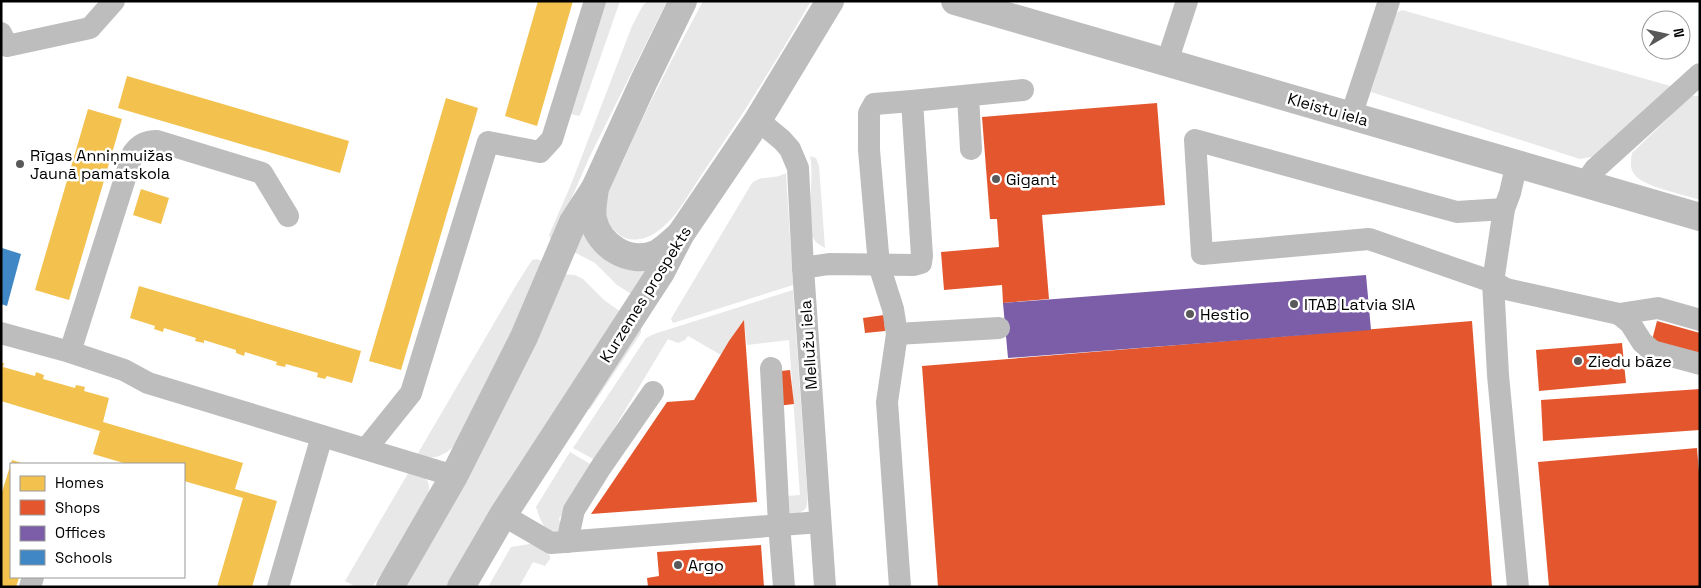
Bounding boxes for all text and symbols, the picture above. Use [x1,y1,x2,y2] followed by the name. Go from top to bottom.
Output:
[1641,10,1691,60] north arrow
[1669,27,1688,39] text: N
[1285,88,1371,131] street label: Kleistu iela
[30,145,173,184] place label: Rīgas Anniņmuižas Jaunā pamatskola
[14,158,26,170] marker: Rīgas Anniņmuižas Jaunā pamatskola
[1006,169,1057,190] place label: Gigant
[990,173,1002,185] marker: Gigant
[595,222,696,367] street label: Kurzemes prospekts
[1304,294,1415,315] place label: ITAB Latvia SIA
[1288,298,1300,310] marker: ITAB Latvia SIA
[795,299,822,390] street label: Mellužu iela
[1200,304,1249,325] place label: Hestio
[1184,308,1196,320] marker: Hestio
[1588,351,1672,372] place label: Ziedu bāze
[1572,355,1584,367] marker: Ziedu bāze
[10,463,185,578] legend
[55,473,104,492] text: Homes
[55,498,100,517] text: Shops
[55,523,106,542] text: Offices
[55,548,113,567] text: Schools
[688,555,724,576] place label: Argo
[672,559,684,571] marker: Argo

